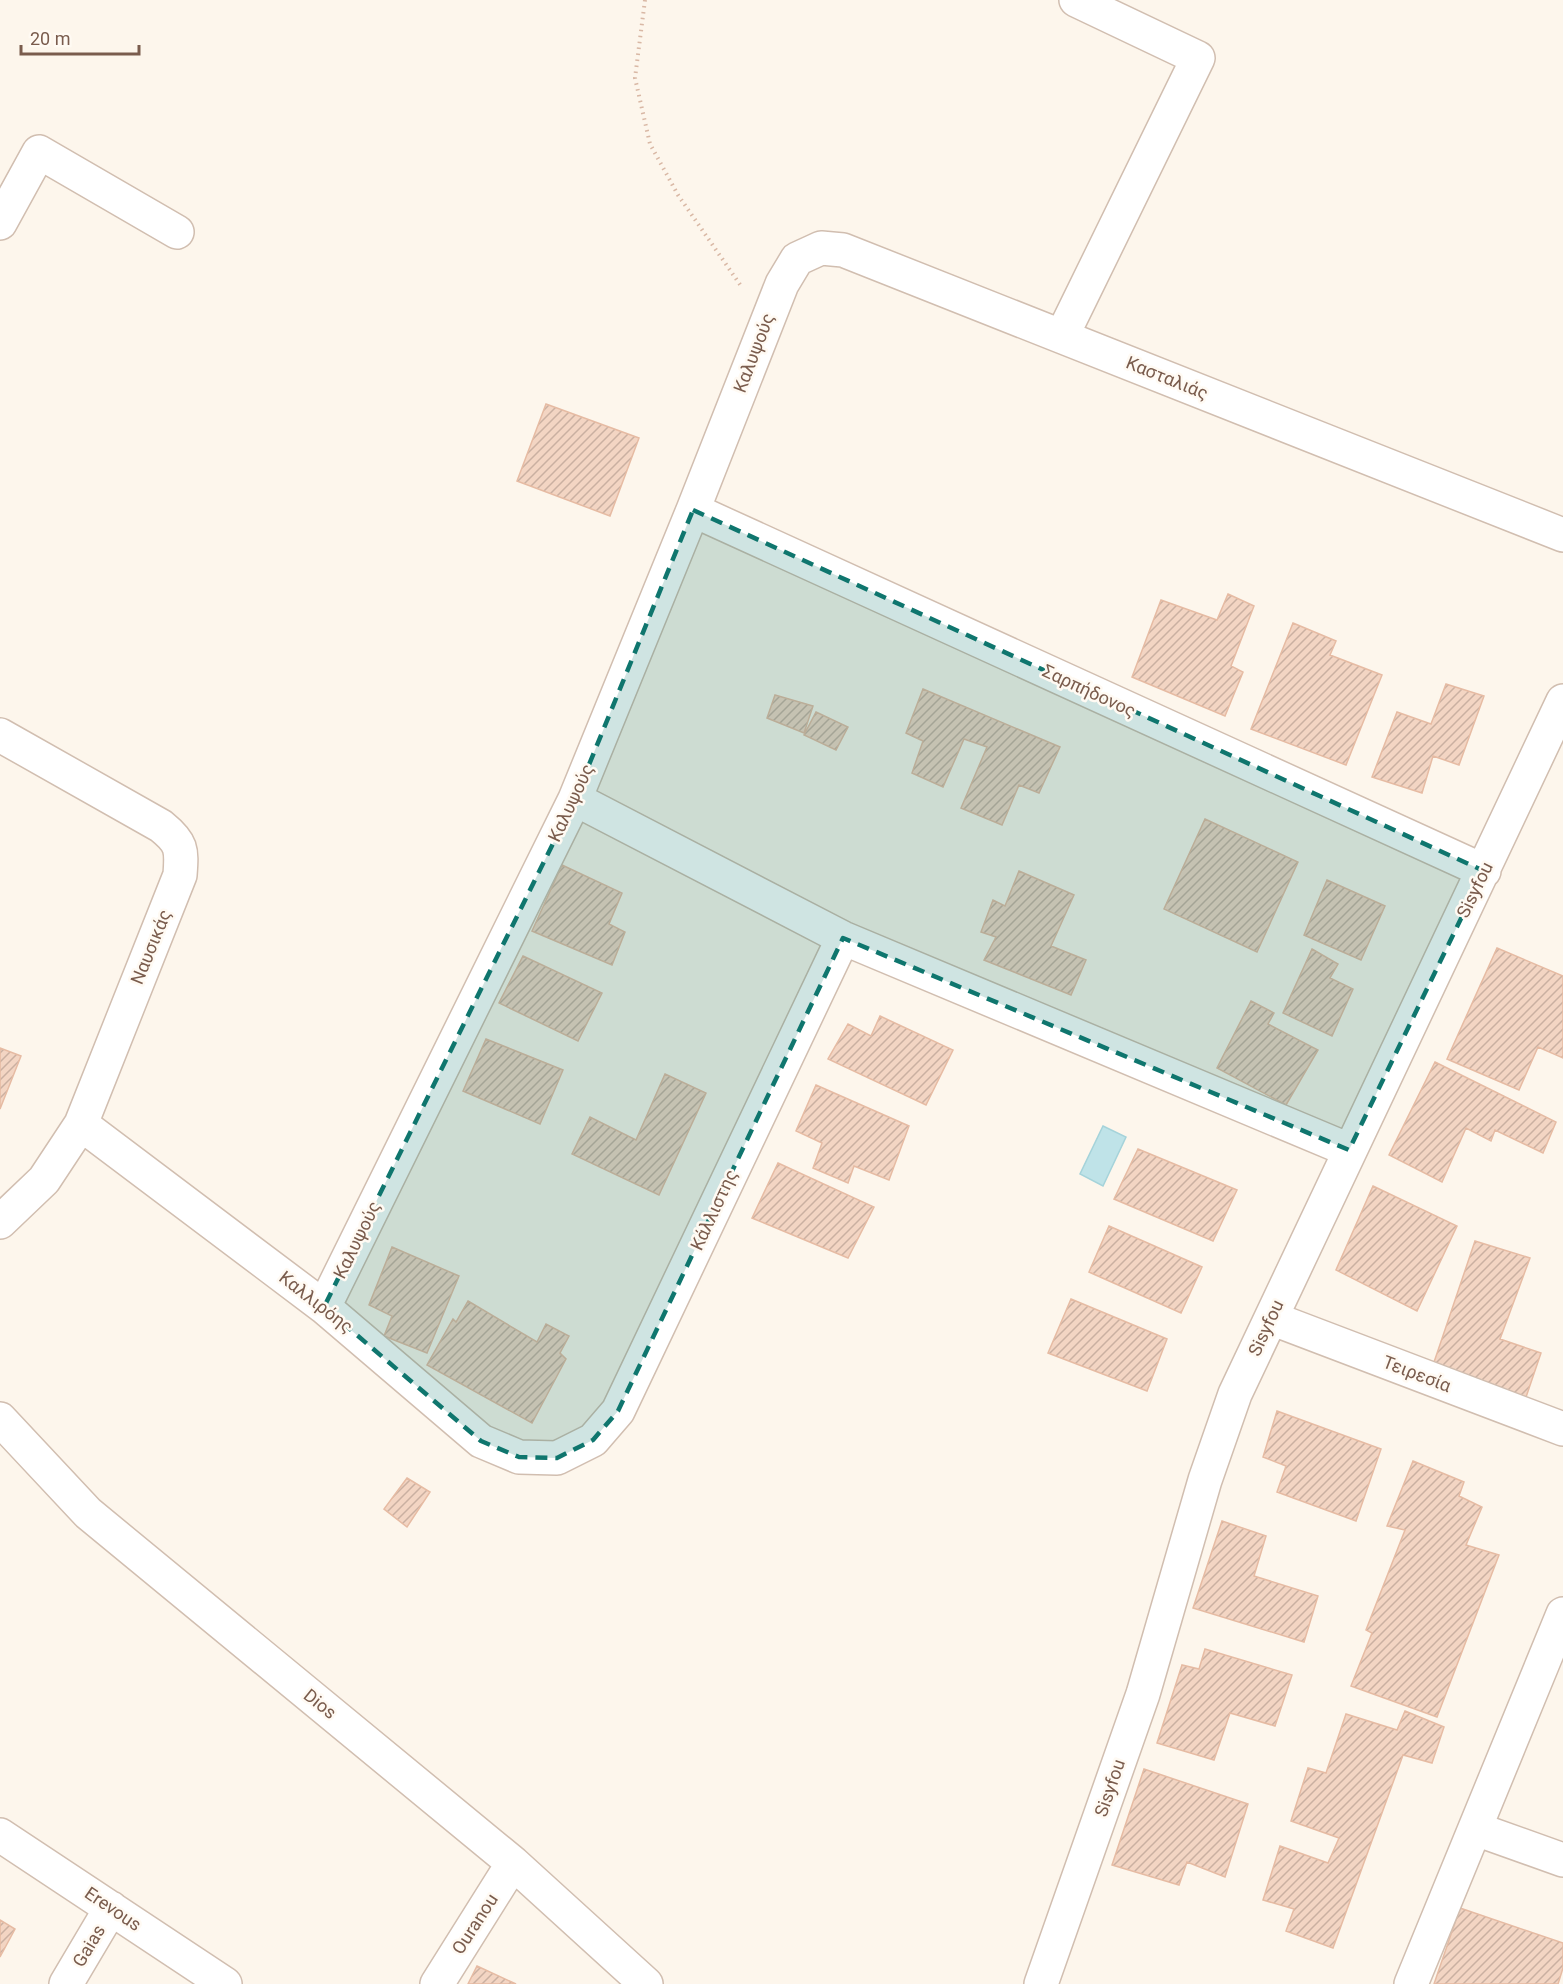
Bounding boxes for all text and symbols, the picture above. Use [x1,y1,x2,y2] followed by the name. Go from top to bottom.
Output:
[21,18,140,56] scale bar
[30,28,70,49] text: 20 m
[729,310,778,396] street label: Καλυψούς
[1123,352,1211,403] street label: Κασταλιάς
[1039,660,1139,721] street label: Σαρπήδονος
[543,761,598,845] street label: Καλυψούς
[1452,858,1497,921] street label: Sisyfou
[126,906,175,987] street label: Ναυσικάς
[686,1166,741,1253] street label: Κάλλιστης
[329,1198,384,1282] street label: Καλυψούς
[275,1266,357,1337] street label: Καλλιρόης
[1243,1296,1288,1359] street label: Sisyfou
[1380,1351,1455,1396] street label: Τειρεσία
[300,1684,341,1723] street label: Dios
[1090,1756,1129,1819] street label: Sisyfou
[81,1882,146,1935] street label: Erevous
[447,1890,502,1958] street label: Ouranou
[68,1921,109,1971] street label: Gaias

